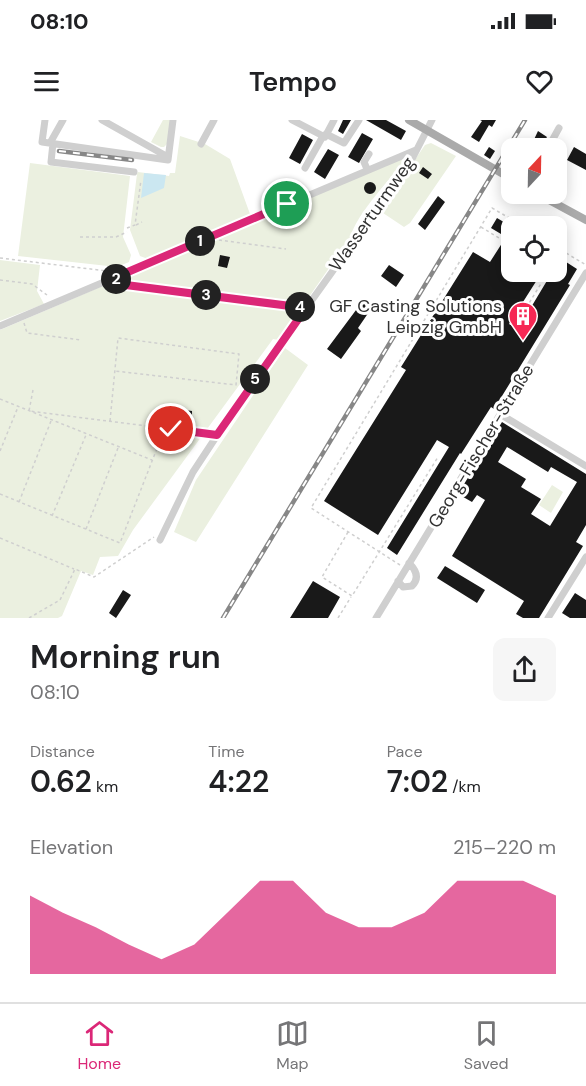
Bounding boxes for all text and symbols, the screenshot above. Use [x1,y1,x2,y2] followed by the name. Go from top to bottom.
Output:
[30,7,89,36] text: 08:10
[249,64,337,99] text: Tempo
[30,65,63,98] icon: menu
[523,65,556,98] icon: heart
[501,138,567,204] north arrow
[501,138,567,282] map controls
[323,152,421,276] street label: Wasserturmweg
[261,178,312,229] pin
[270,187,303,220] icon: arrive
[501,216,567,282] button: locate
[185,226,215,256] pin: 1
[197,230,203,251] text: 1
[101,264,131,294] pin: 2
[111,268,121,289] text: 2
[191,280,221,310] pin: 3
[201,284,211,305] text: 3
[285,292,315,322] pin: 4
[329,294,502,339] place label: GF Casting Solutions Leipzig GmbH
[295,296,305,317] text: 4
[507,300,539,342] building icon: GF Casting Solutions Leipzig GmbH
[423,360,539,532] street label: Georg-Fischer-Straße
[240,364,270,394] pin: 5
[250,368,260,389] text: 5
[145,403,196,454] pin
[154,412,187,445] icon: check
[30,635,221,678] text: Morning run
[493,638,556,701] button: share
[30,679,80,705] text: 08:10
[30,741,95,762] text: Distance
[208,741,245,762] text: Time
[387,741,423,762] text: Pace
[30,762,92,801] text: 0.62
[208,762,269,801] text: 4:22
[387,762,448,801] text: 7:02
[92,776,118,797] text: km
[448,776,481,797] text: /km
[30,834,113,860] text: Elevation
[453,834,556,860] text: 215–220 m
[77,1017,121,1074] tab: Home
[276,1017,309,1074] tab: Map
[464,1017,509,1074] tab: Saved

